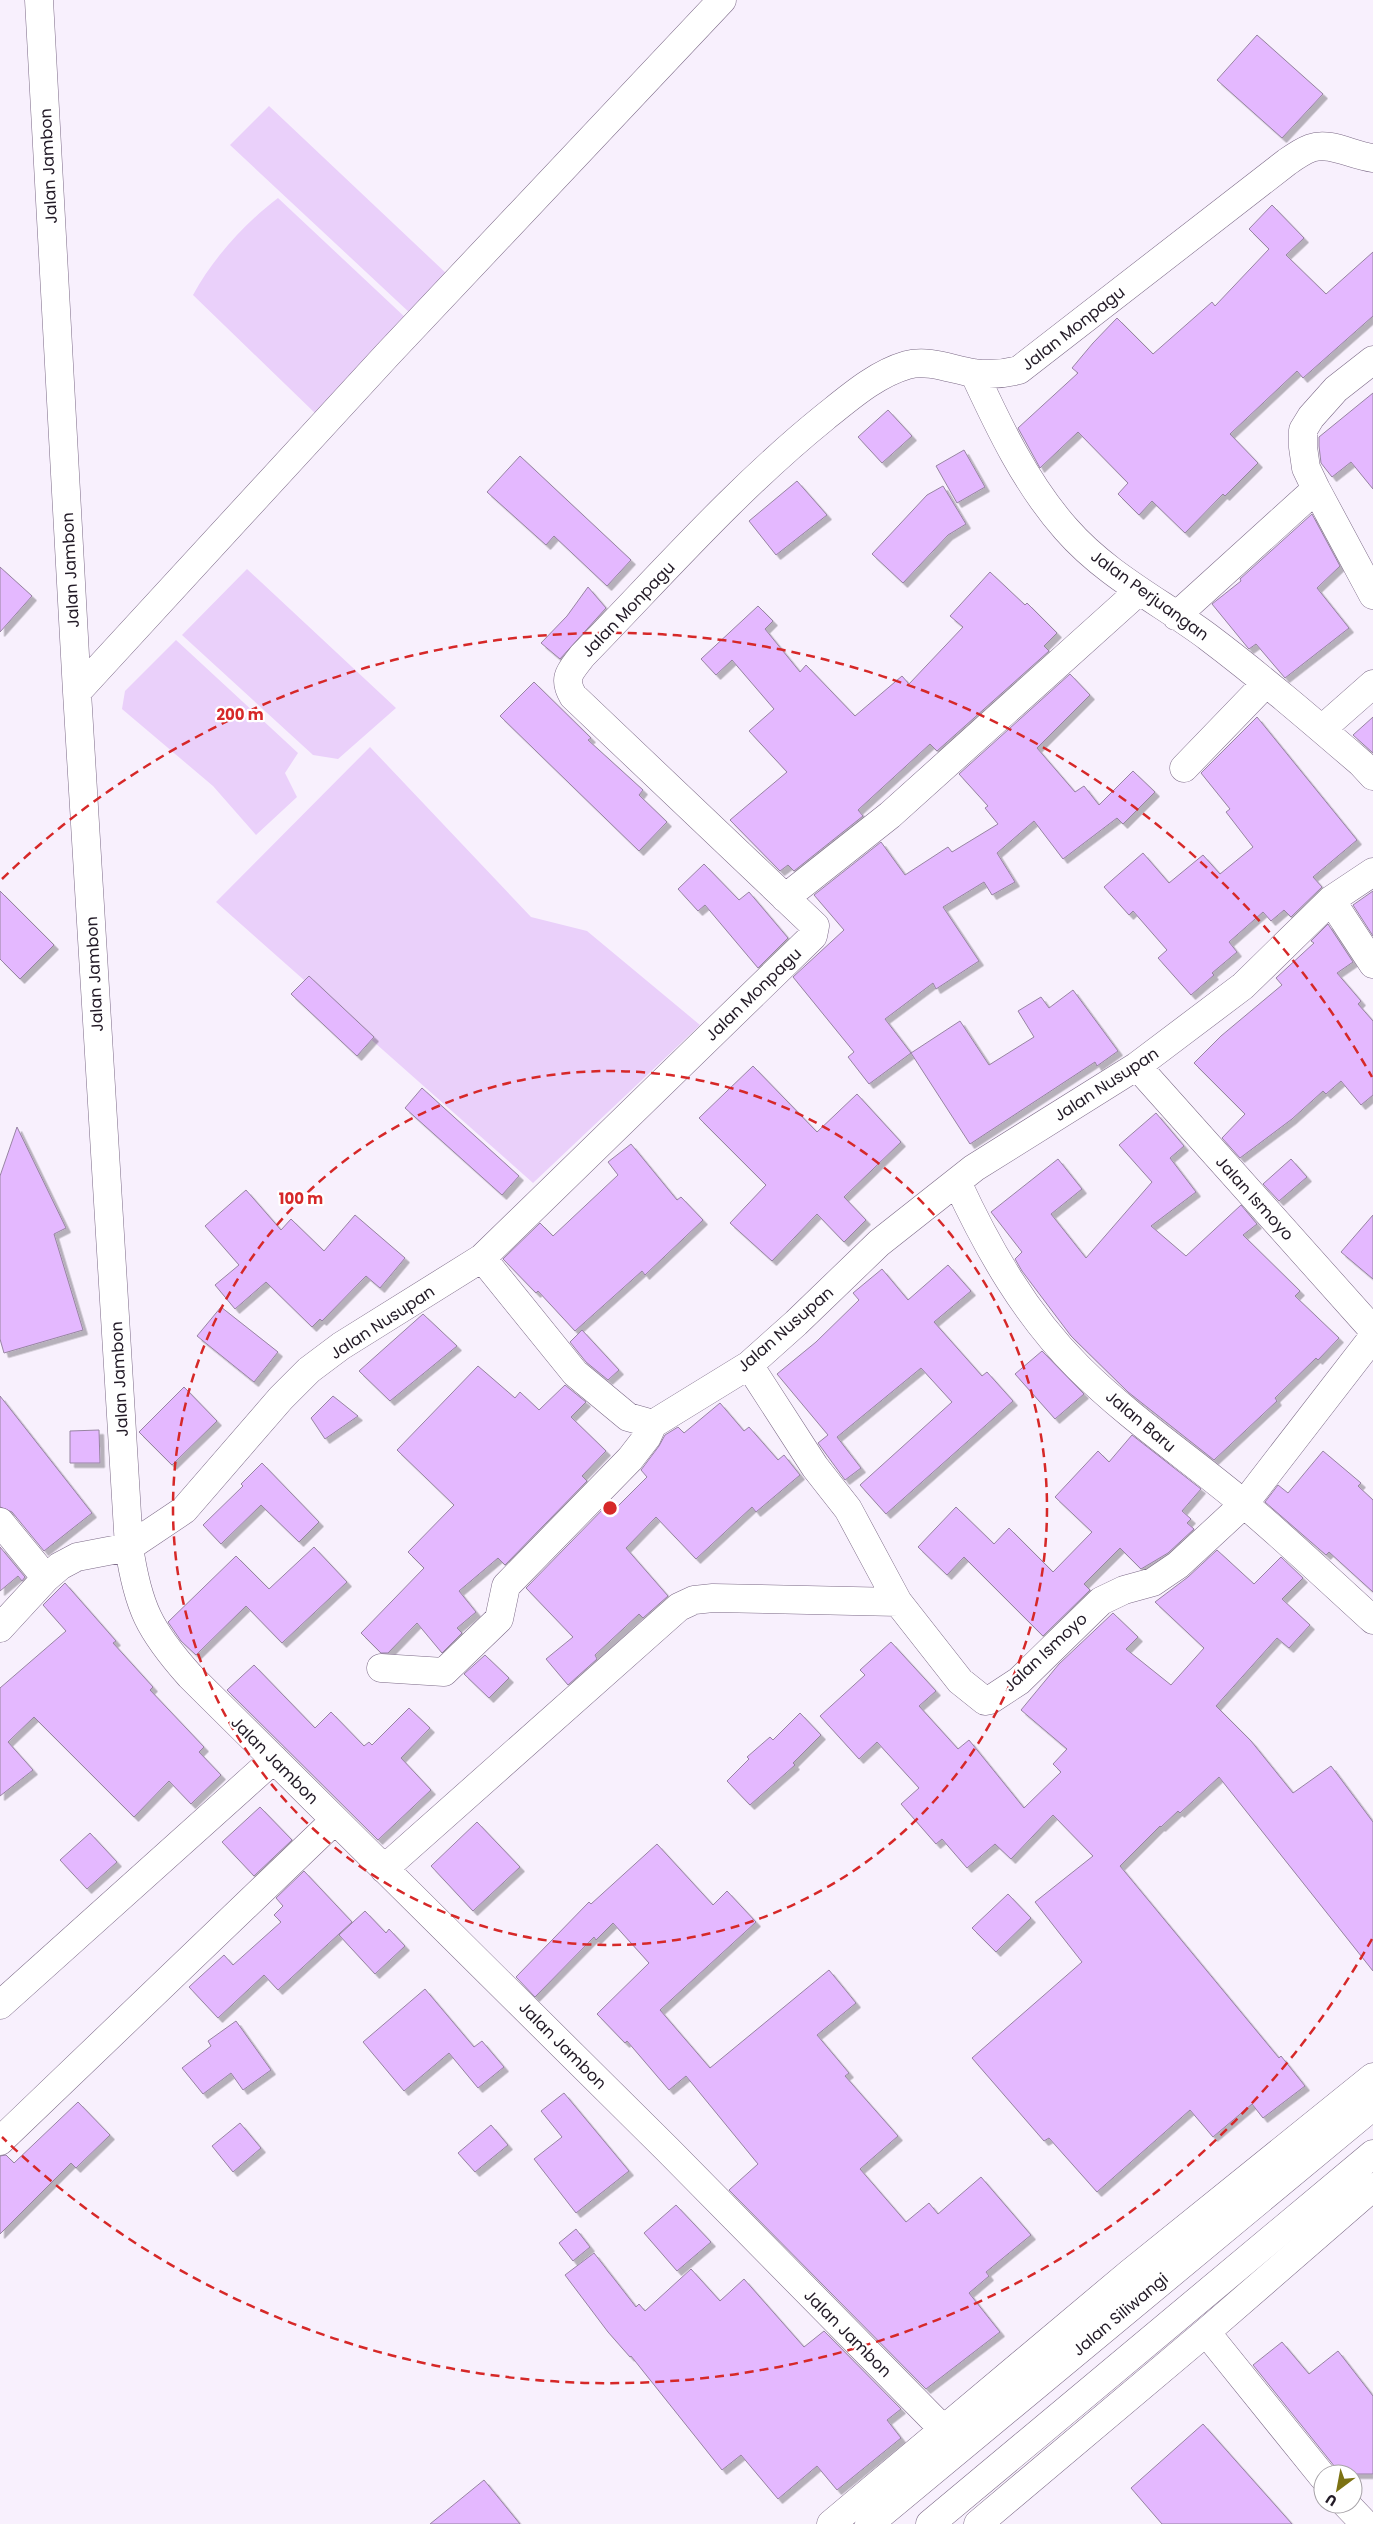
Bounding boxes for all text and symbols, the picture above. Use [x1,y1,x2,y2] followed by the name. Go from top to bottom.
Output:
[34,108,63,224] street label: Jalan Jambon
[1017,281,1130,376] street label: Jalan Monpagu
[56,512,85,628] street label: Jalan Jambon
[1086,545,1213,646] street label: Jalan Perjuangan
[576,556,680,662] street label: Jalan Monpagu
[216,704,264,725] text: 200 m
[80,916,109,1032] street label: Jalan Jambon
[700,942,806,1046] street label: Jalan Monpagu
[1049,1042,1163,1127] street label: Jalan Nusupan
[1210,1151,1299,1246] street label: Jalan Ismoyo
[279,1188,323,1209] text: 100 m
[325,1280,439,1365] street label: Jalan Nusupan
[732,1281,838,1378] street label: Jalan Nusupan
[105,1321,134,1437] street label: Jalan Jambon
[1101,1385,1181,1458] street label: Jalan Baru
[601,1499,619,1517] centre of rings
[998,1608,1092,1697] street label: Jalan Ismoyo
[226,1711,324,1809] street label: Jalan Jambon
[514,1996,612,2094] street label: Jalan Jambon
[1067,2267,1173,2361] street label: Jalan Siliwangi
[799,2284,897,2382] street label: Jalan Jambon
[1313,2464,1363,2514] north arrow
[1322,2489,1341,2511] text: U

